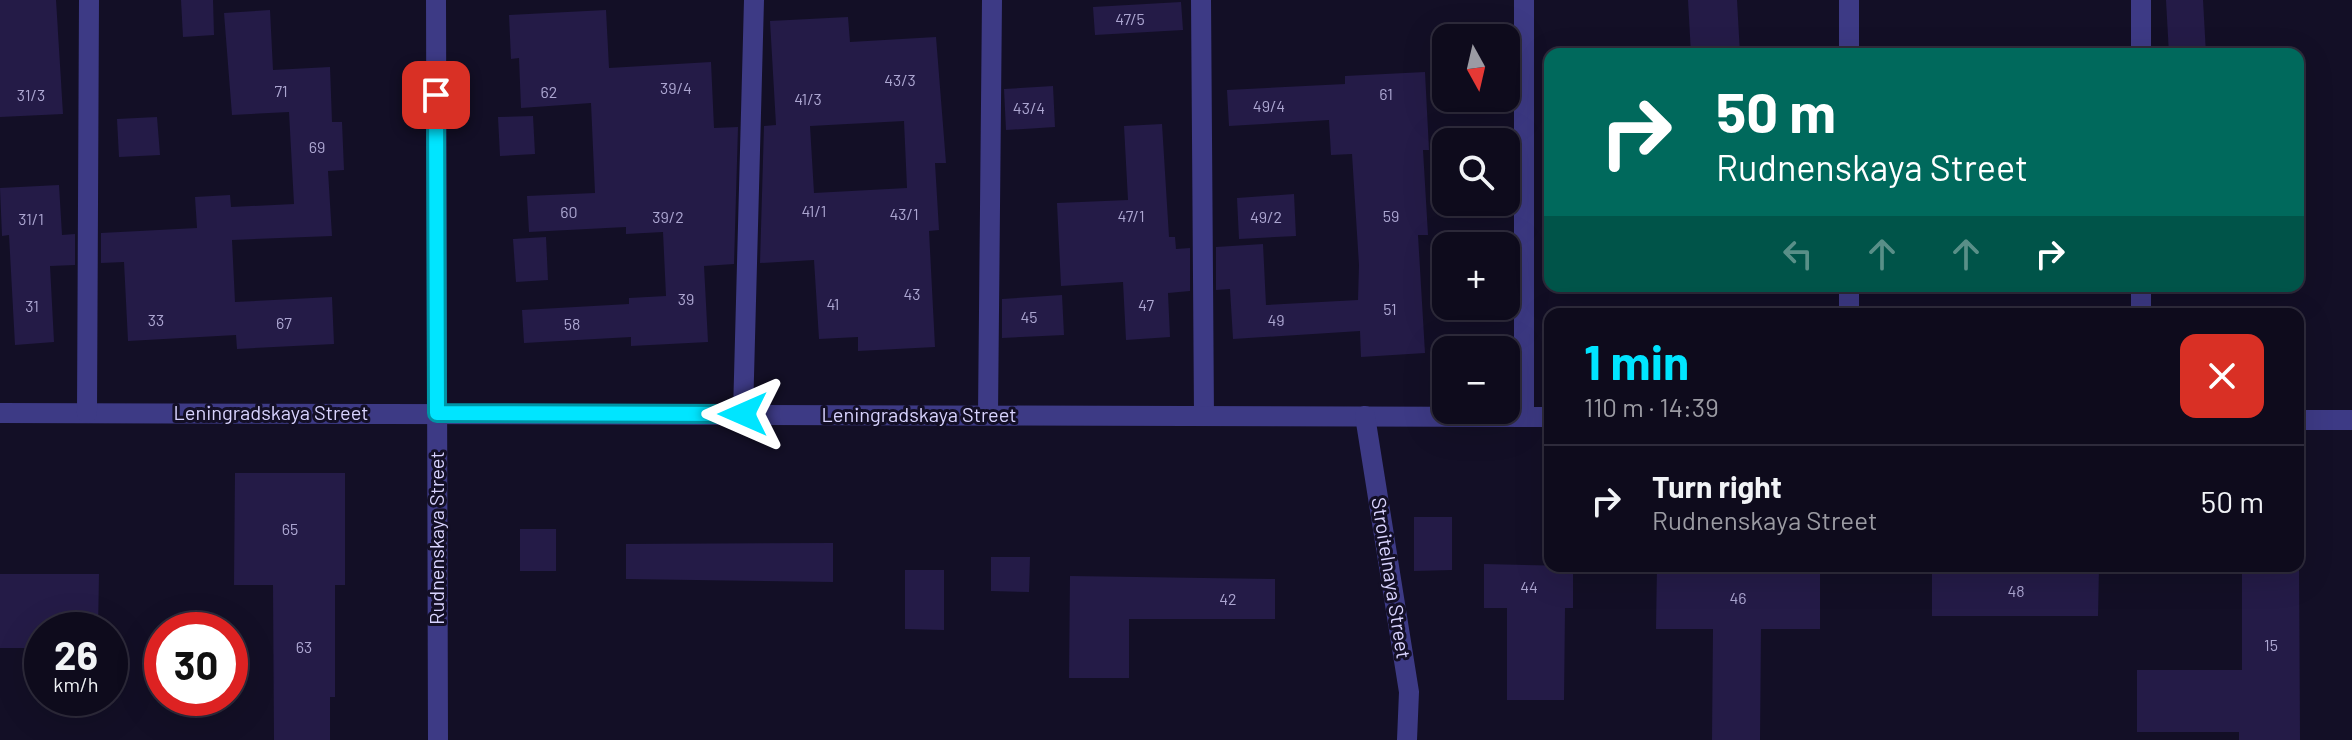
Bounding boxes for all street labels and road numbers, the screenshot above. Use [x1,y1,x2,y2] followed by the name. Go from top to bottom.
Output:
[173,400,369,424] street label: Leningradskaya Street
[821,402,1017,426] street label: Leningradskaya Street
[424,451,448,625] street label: Rudnenskaya Street
[1367,495,1417,660] street label: Stroitelnaya Street

